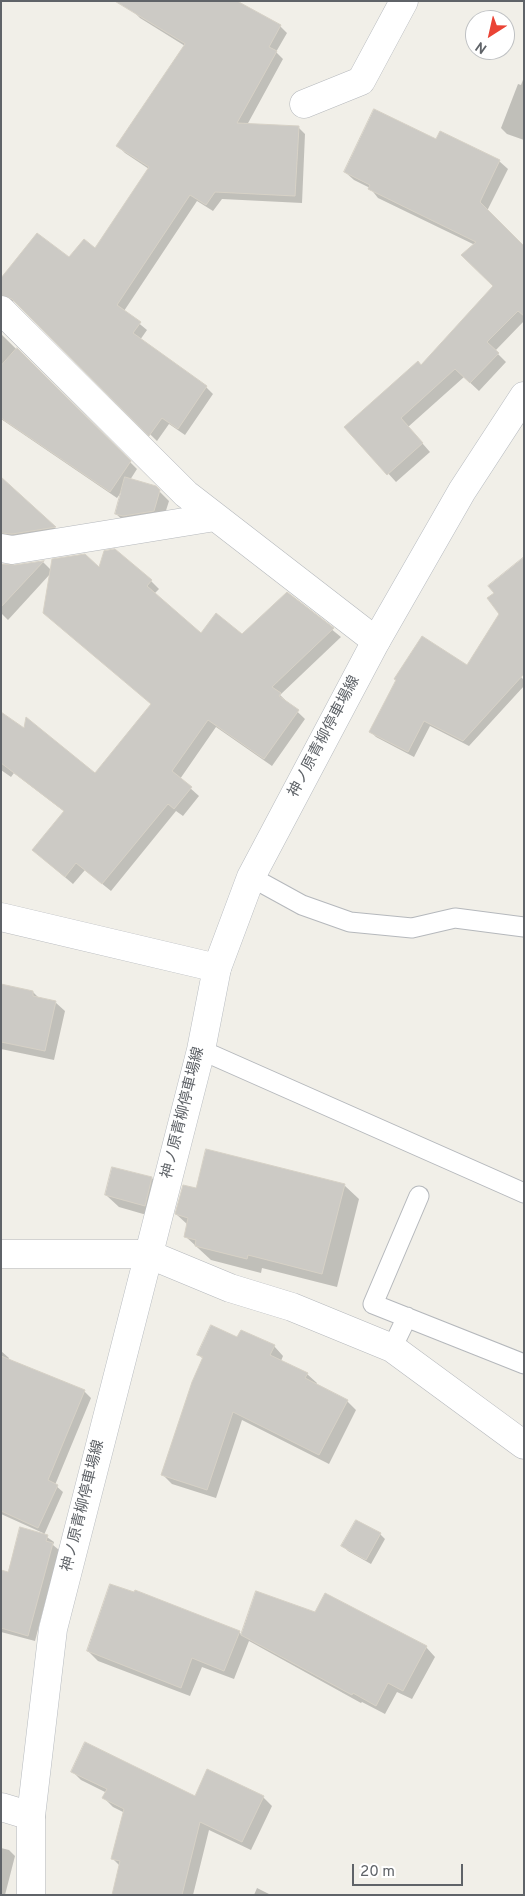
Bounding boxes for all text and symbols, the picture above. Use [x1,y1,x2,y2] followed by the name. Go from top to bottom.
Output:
[465,10,515,60] north arrow
[473,37,491,57] text: N
[285,673,365,801] street label: 神ノ原青柳停車場線
[159,1045,209,1181] street label: 神ノ原青柳停車場線
[59,1438,109,1574] street label: 神ノ原青柳停車場線
[355,1854,466,1886] scale bar
[360,1863,395,1882] text: 20 m

